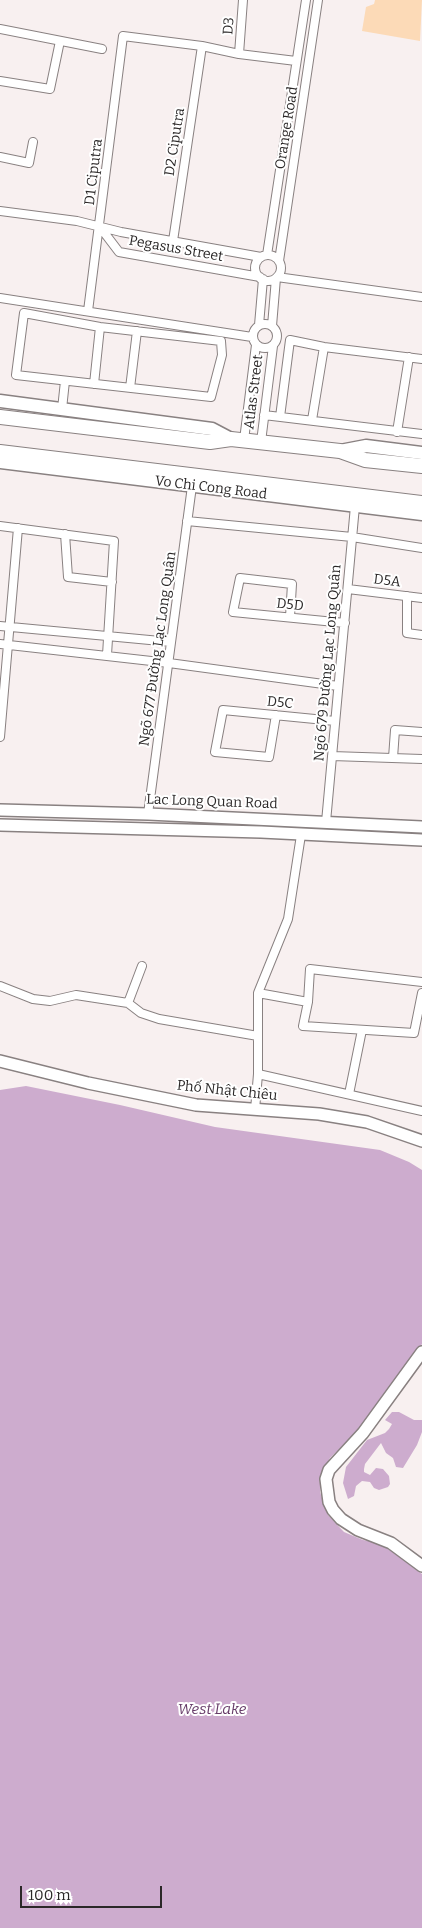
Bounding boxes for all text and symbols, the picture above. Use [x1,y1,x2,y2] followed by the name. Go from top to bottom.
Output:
[220,17,238,35] street label: D3
[272,85,302,171] street label: Orange Road
[161,107,189,177] street label: D2 Ciputra
[82,138,106,206] street label: D1 Ciputra
[128,232,224,266] street label: Pegasus Street
[241,354,267,430] street label: Atlas Street
[154,473,268,503] street label: Vo Chi Cong Road
[136,551,180,747] street label: Ngõ 677 Đường Lạc Long Quân
[311,564,345,762] street label: Ngõ 679 Đường Lạc Long Quân
[372,571,402,591] street label: D5A
[275,595,305,615] street label: D5D
[266,693,294,713] street label: D5C
[146,791,278,813] street label: Lac Long Quan Road
[176,1077,278,1105] street label: Phố Nhật Chiêu
[178,1701,246,1719] water label: West Lake
[22,1876,165,1908] scale bar
[28,1886,71,1904] text: 100 m

